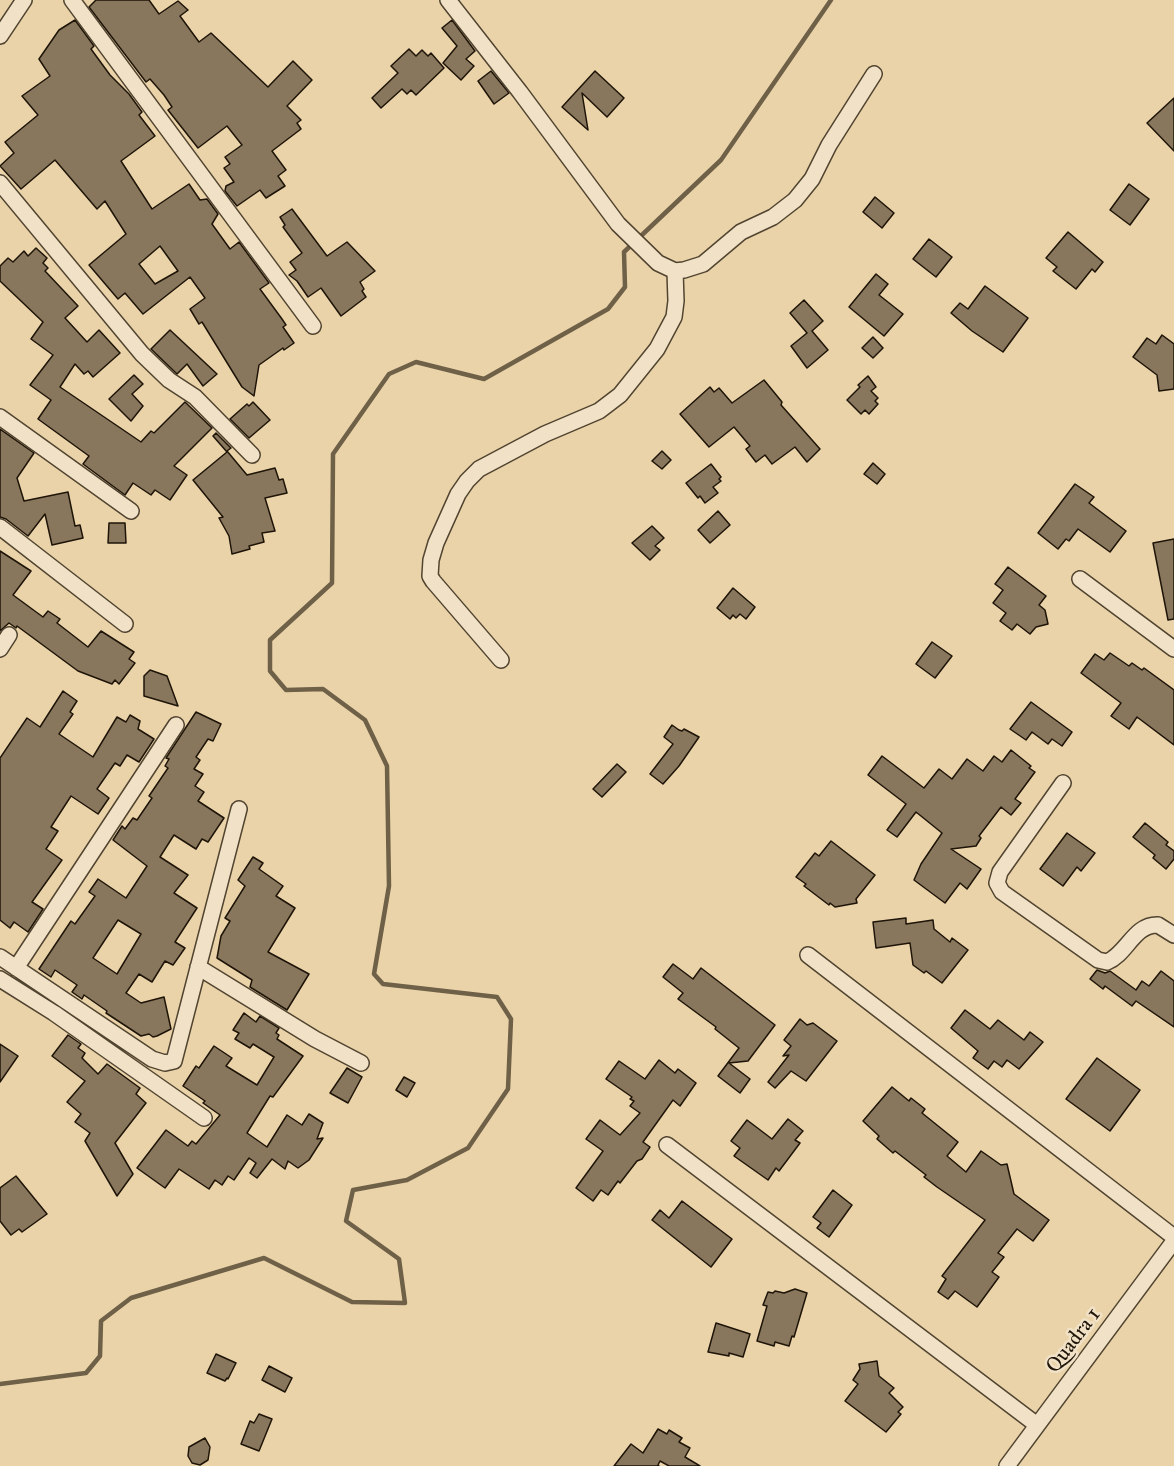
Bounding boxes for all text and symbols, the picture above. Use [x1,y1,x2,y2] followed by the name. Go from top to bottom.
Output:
[1041,1303,1107,1379] street label: Quadra 1

